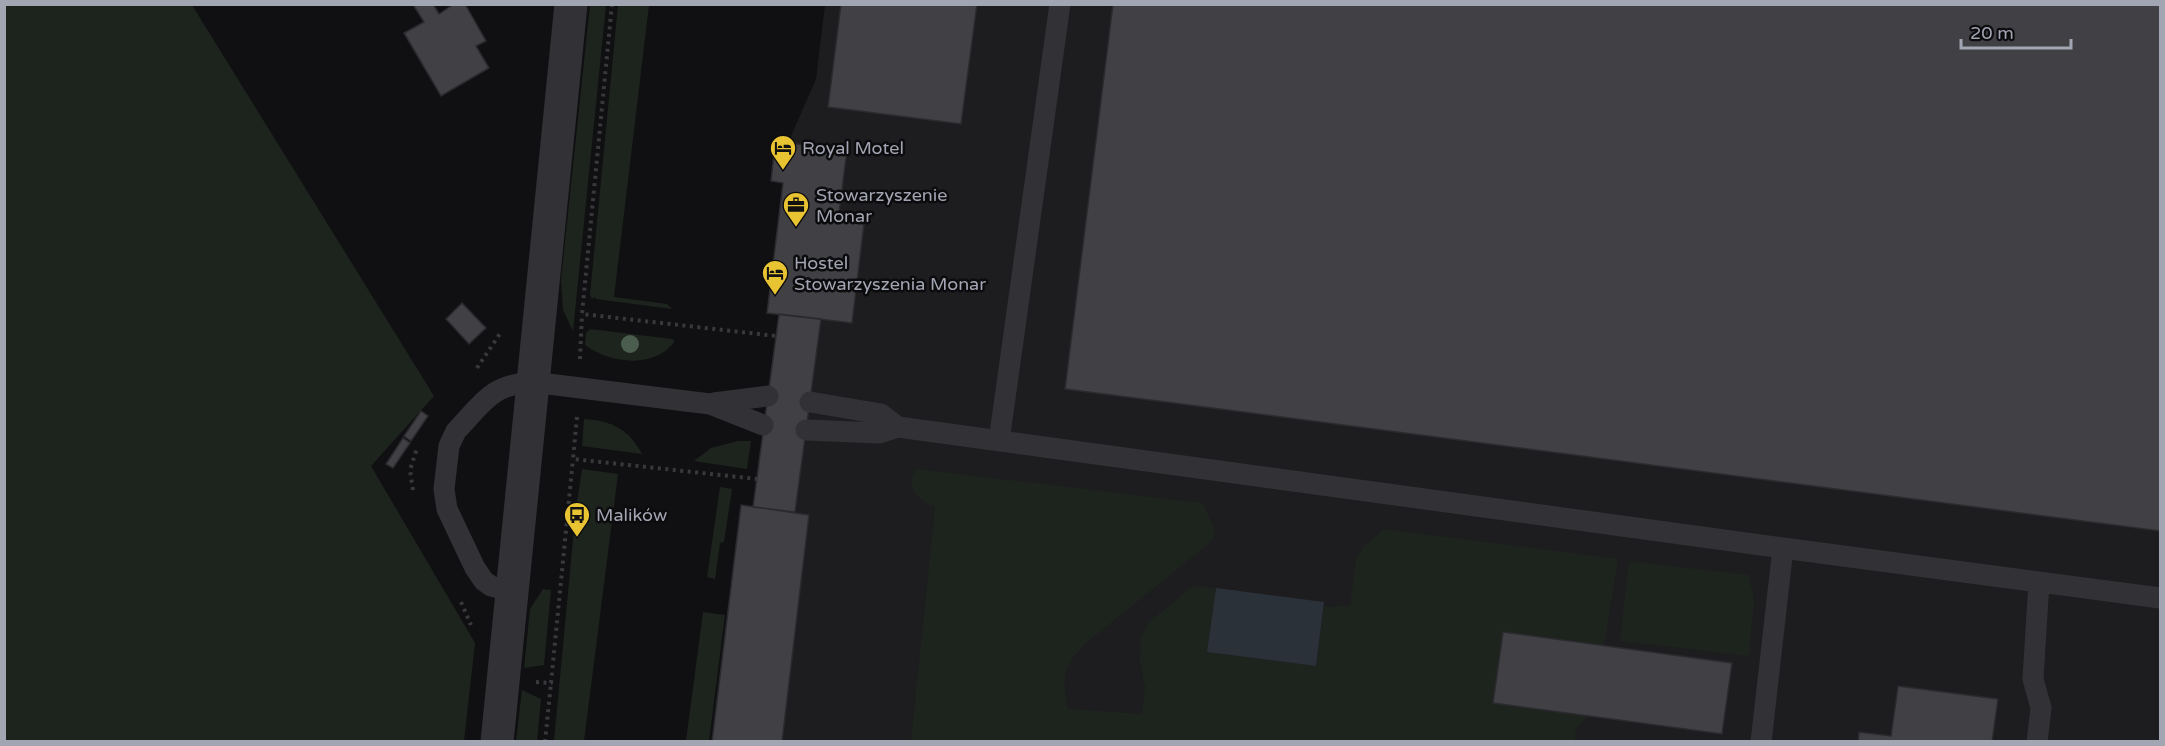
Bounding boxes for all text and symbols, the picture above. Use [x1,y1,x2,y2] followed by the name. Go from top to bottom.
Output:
[1961,12,2070,50] scale bar
[1970,22,2014,44] text: 20 m
[768,133,798,171] hotel icon: Royal Motel
[802,137,904,159] place label: Royal Motel
[816,184,947,227] place label: Stowarzyszenie Monar
[781,190,811,228] office icon: Stowarzyszenie Monar
[794,252,986,295] place label: Hostel Stowarzyszenia Monar
[760,258,790,296] hotel icon: Hostel Stowarzyszenia Monar
[562,500,592,538] bus stop icon: Malików
[596,504,667,526] place label: Malików

